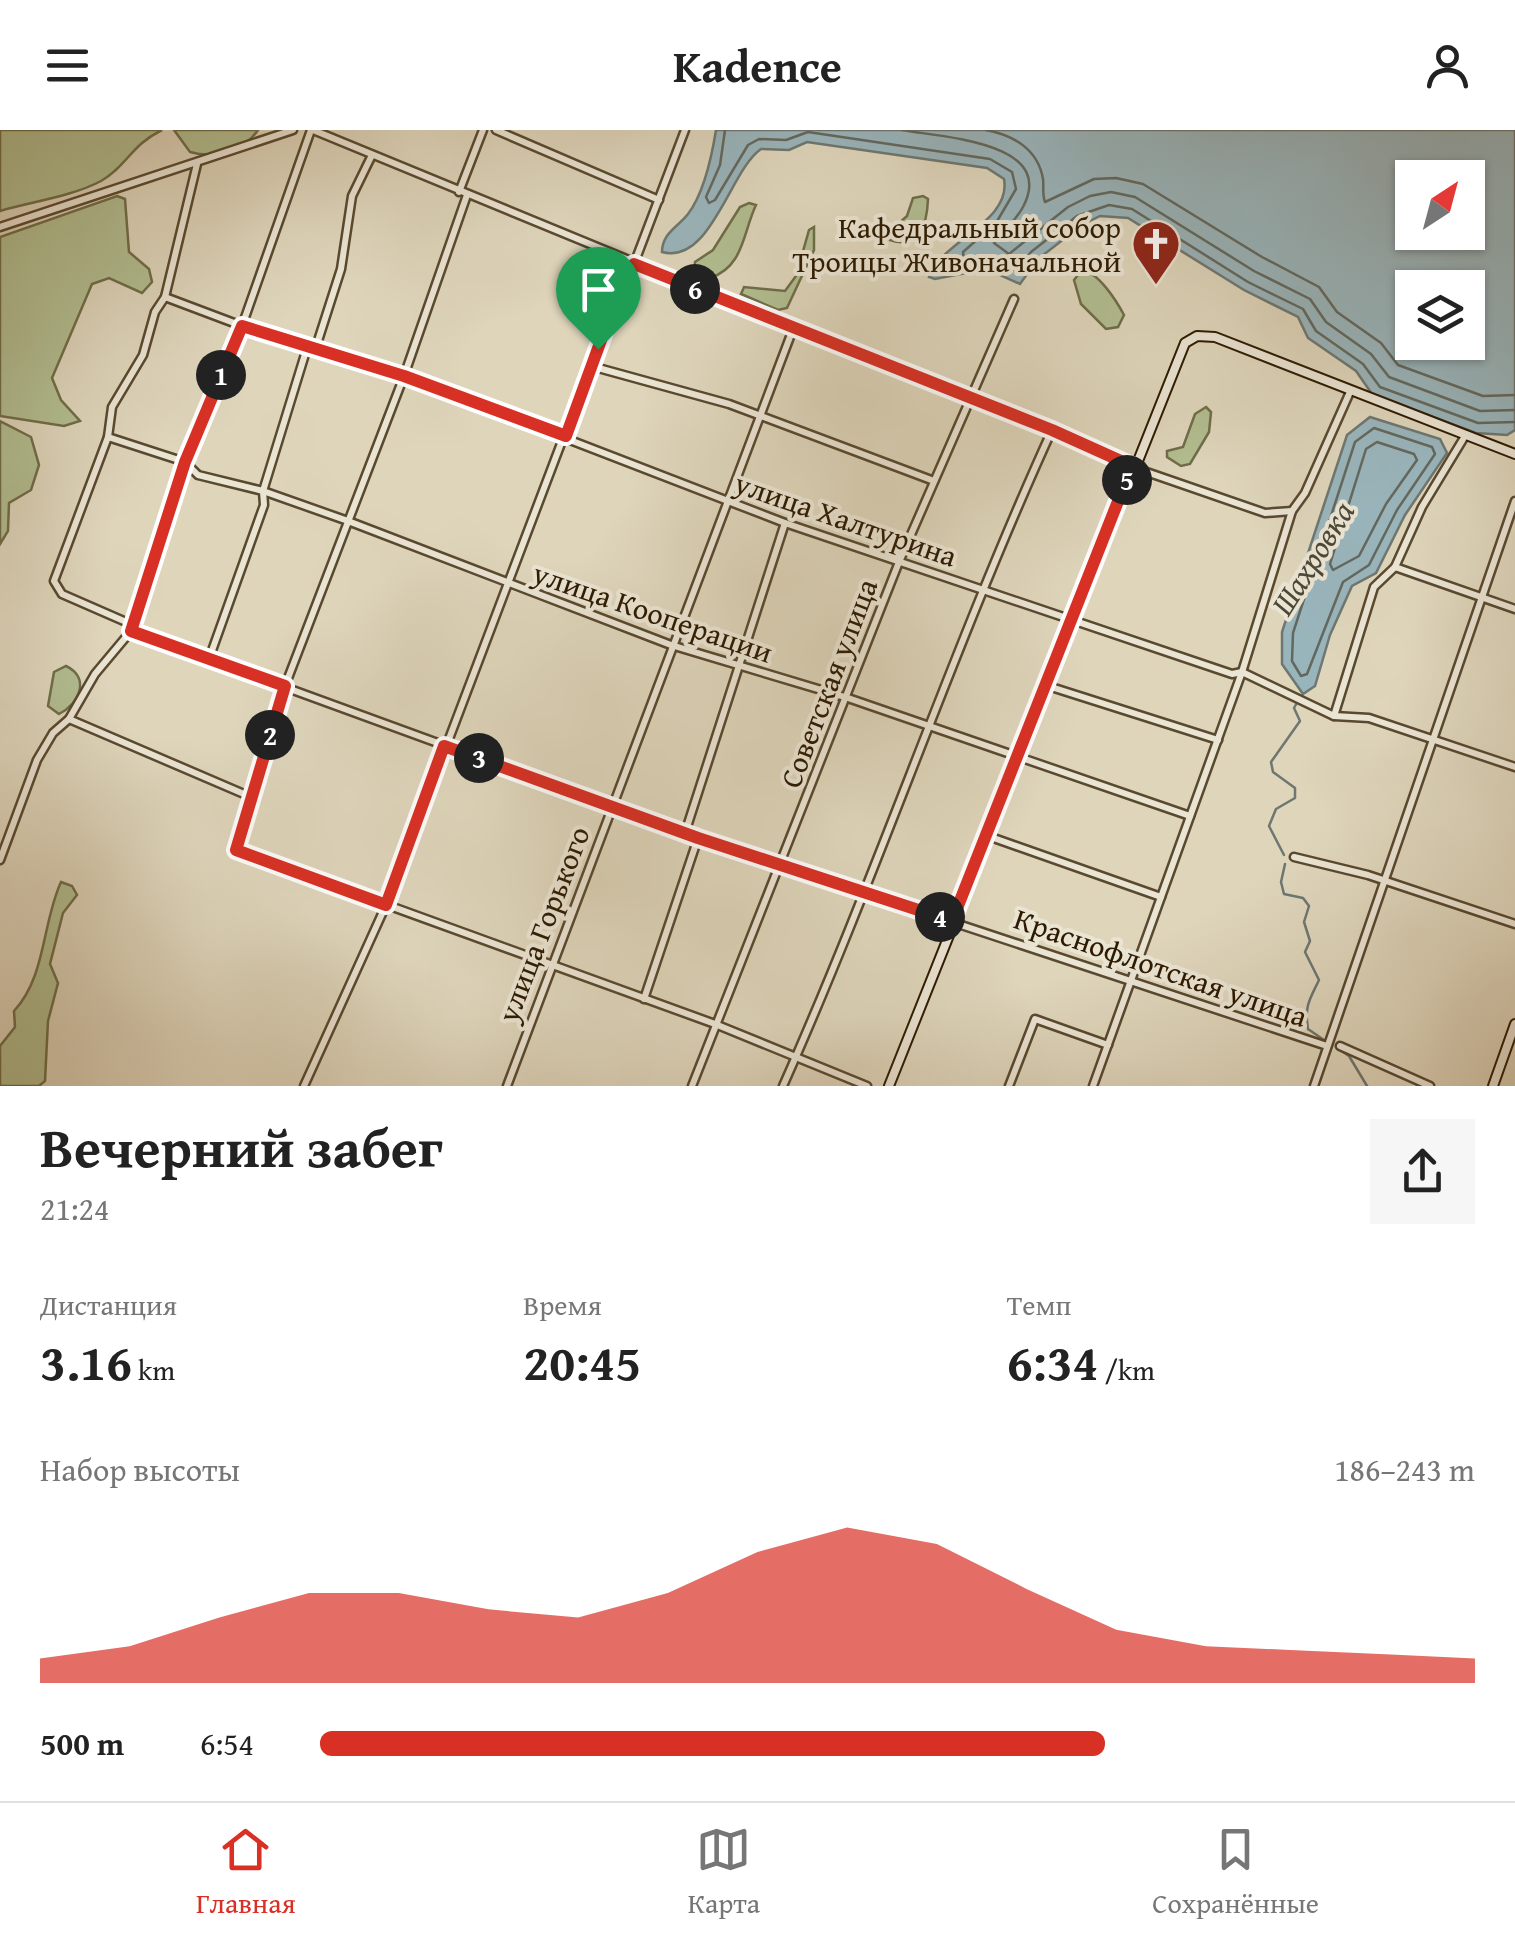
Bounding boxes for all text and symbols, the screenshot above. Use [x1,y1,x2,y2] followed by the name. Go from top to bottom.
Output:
[673,33,842,98] text: Kadence
[40,38,95,93] icon: menu
[1420,38,1475,93] icon: person
[1395,160,1485,250] north arrow
[1395,160,1485,360] map controls
[793,205,1121,283] place label: Кафедральный собор Троицы Живоначальной
[1130,218,1182,286] church icon: Кафедральный собор Троицы Живоначальной
[556,247,641,350] pin
[571,262,626,317] icon: arrive
[670,264,720,314] pin: 6
[688,268,702,309] text: 6
[1395,270,1485,360] button: layers
[196,350,246,400] pin: 1
[214,354,228,395] text: 1
[1102,455,1152,505] pin: 5
[1120,459,1134,500] text: 5
[728,460,964,578] street label: улица Халтурина
[1259,492,1366,624] water label: Шахровка
[526,550,779,674] street label: улица Кооперации
[768,571,888,794] street label: Советская улица
[245,710,295,760] pin: 2
[263,714,277,755] text: 2
[454,733,504,783] pin: 3
[472,737,486,778] text: 3
[485,820,601,1029] street label: улица Горького
[915,892,965,942] pin: 4
[933,896,947,937] text: 4
[1009,896,1314,1038] street label: Краснофлотская улица
[40,1107,443,1187] text: Вечерний забег
[1370,1119,1475,1224] button: share
[40,1185,109,1232] text: 21:24
[40,1284,177,1325] text: Дистанция
[523,1284,602,1325] text: Время
[1007,1284,1071,1325] text: Темп
[40,1325,132,1398] text: 3.16
[523,1325,641,1398] text: 20:45
[1007,1325,1099,1398] text: 6:34
[132,1349,175,1390] text: km
[1099,1349,1155,1390] text: /km
[40,1446,240,1493] text: Набор высоты
[1334,1446,1475,1493] text: 186–243 m
[40,1720,124,1767] text: 500 m
[200,1720,254,1767] text: 6:54
[196,1822,296,1923] tab: Главная
[688,1822,760,1923] tab: Карта
[1152,1822,1319,1923] tab: Сохранённые

